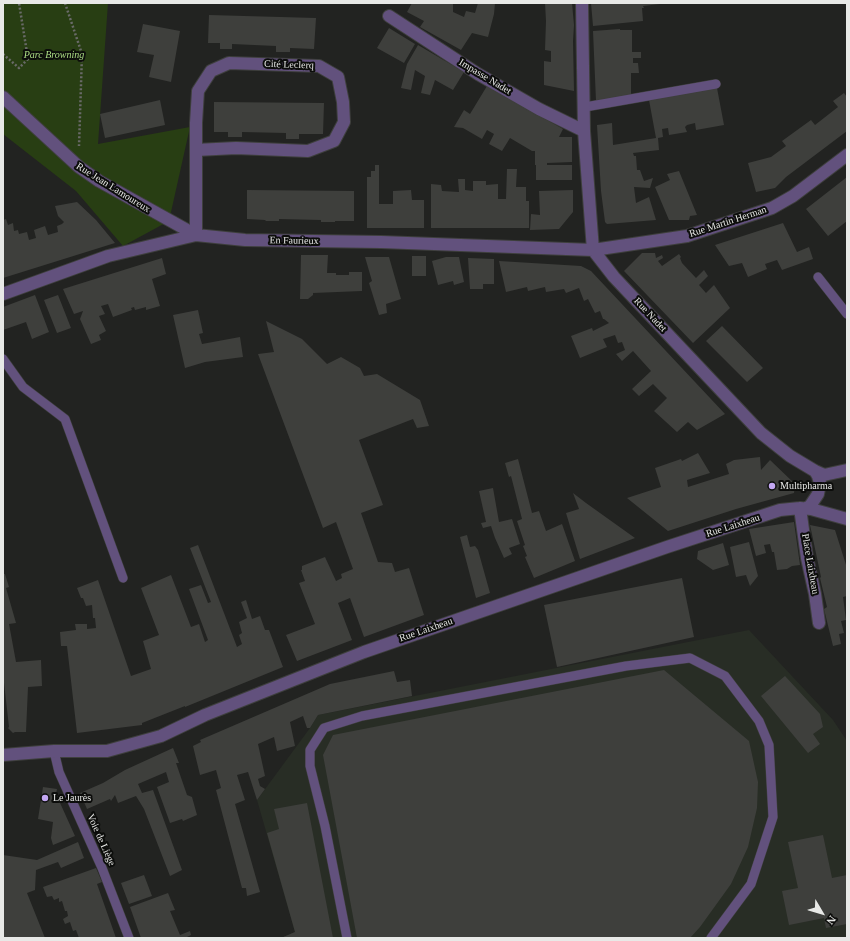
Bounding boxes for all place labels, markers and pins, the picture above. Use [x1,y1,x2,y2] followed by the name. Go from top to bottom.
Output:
[780,480,832,492] place label: Multipharma
[767,481,777,491] marker: Multipharma
[53,792,91,804] place label: Le Jaurès
[40,793,50,803] marker: Le Jaurès

